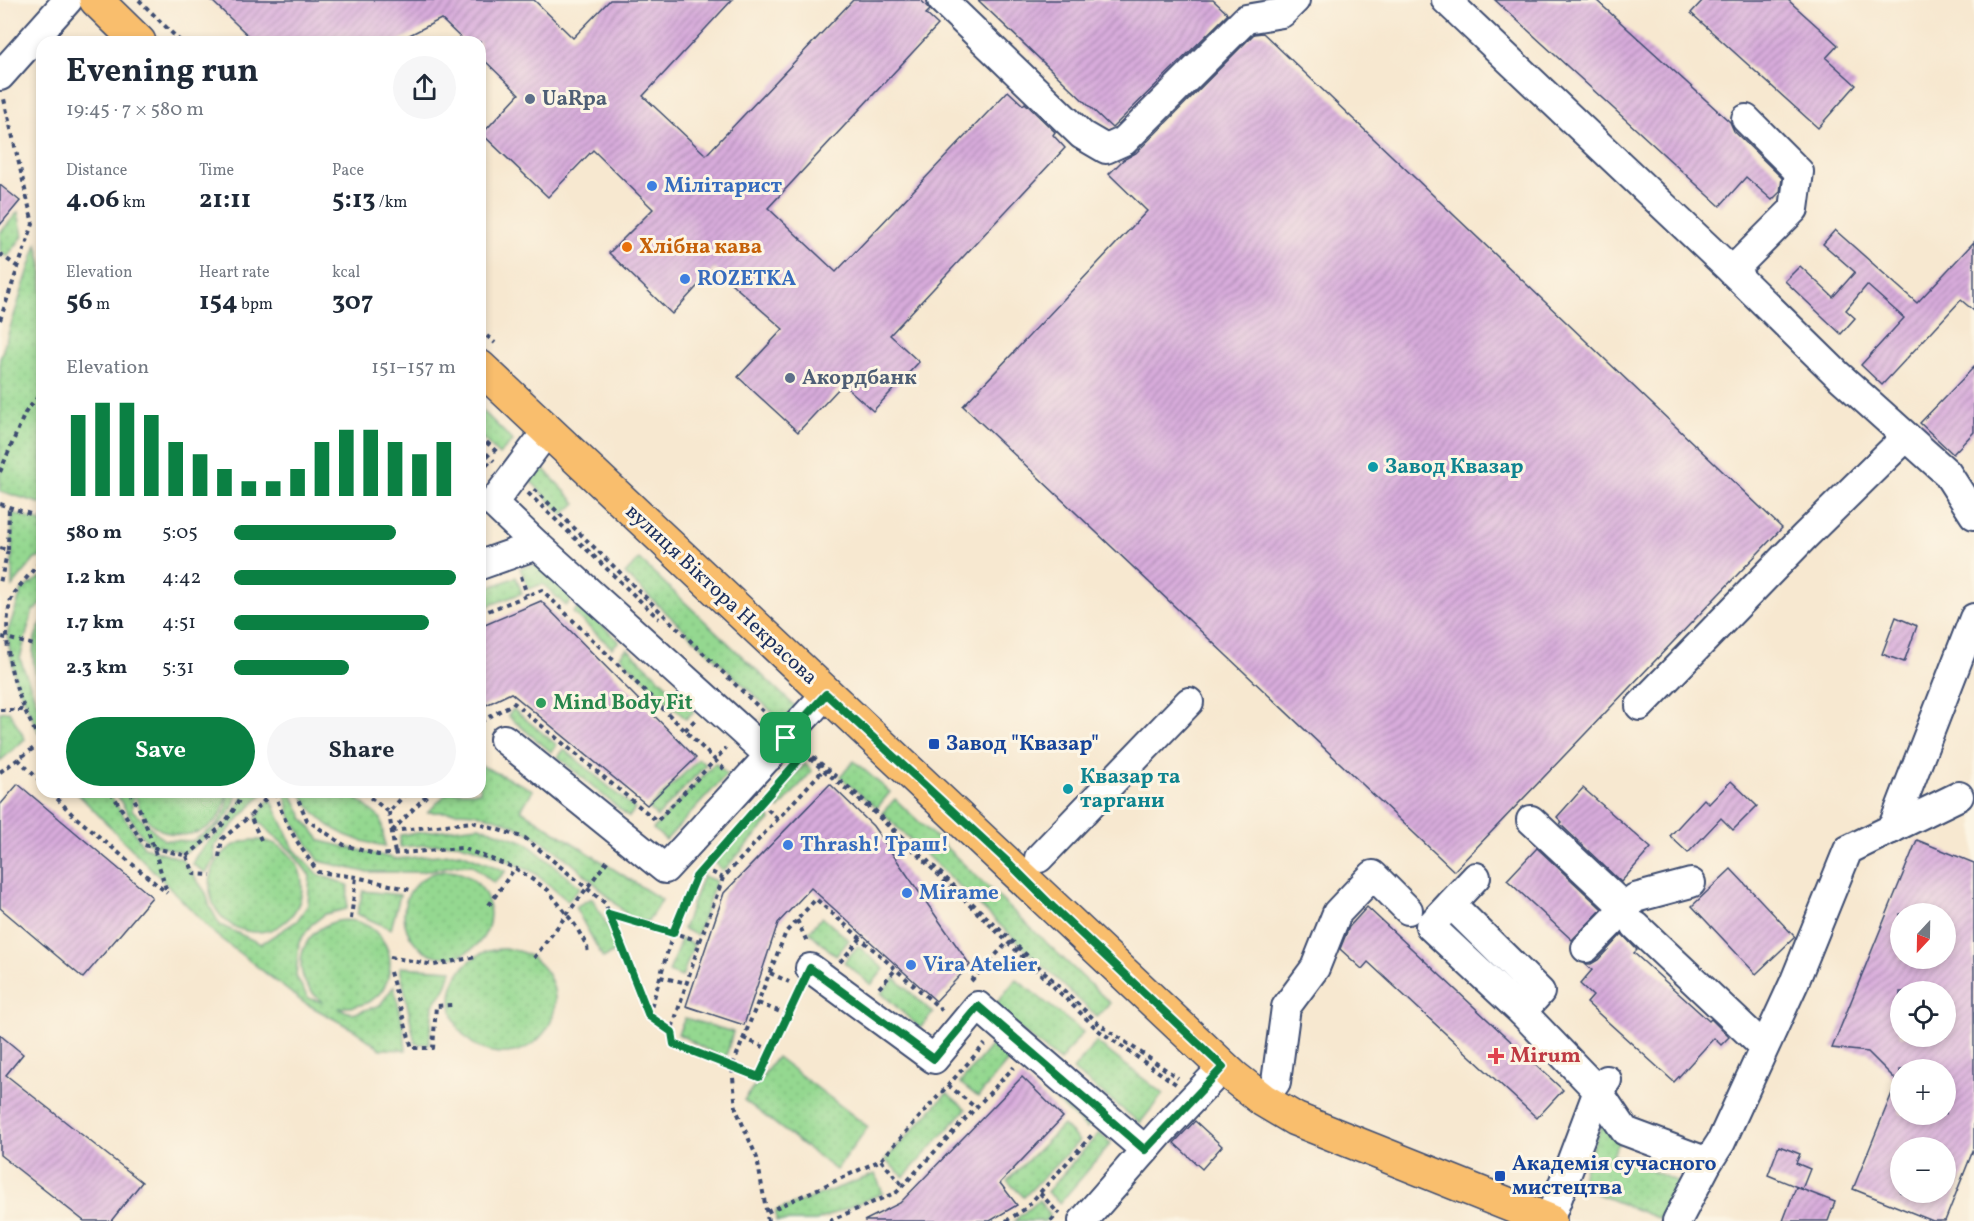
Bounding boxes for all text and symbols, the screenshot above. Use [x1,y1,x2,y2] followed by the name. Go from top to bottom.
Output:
[66,50,259,96] text: Evening run
[393,56,456,119] button: share
[542,85,607,114] place label: UaRpa
[523,92,537,106] marker: UaRpa
[66,96,204,124] text: 19:45 · 7 × 580 m
[66,160,127,182] text: Distance
[199,160,234,182] text: Time
[332,160,364,182] text: Pace
[664,172,783,201] place label: Мілітарист
[645,179,659,193] marker: Мілітарист
[66,182,120,218] text: 4.06
[199,182,251,218] text: 21:11
[332,182,376,218] text: 5:13
[120,192,146,214] text: km
[376,192,408,214] text: /km
[639,233,762,262] place label: Хлібна кава
[620,240,634,254] marker: Хлібна кава
[66,262,133,284] text: Elevation
[199,262,270,284] text: Heart rate
[332,262,360,284] text: kcal
[697,265,796,294] place label: ROZETKA
[678,272,692,286] marker: ROZETKA
[66,284,93,320] text: 56
[199,284,238,320] text: 154
[332,284,373,320] text: 307
[93,294,110,316] text: m
[238,294,273,316] text: bpm
[66,354,149,382] text: Elevation
[371,354,456,382] text: 151–157 m
[802,364,917,393] place label: Акордбанк
[783,371,797,385] marker: Акордбанк
[1385,453,1524,482] place label: Завод Квазар
[1366,460,1380,474] marker: Завод Квазар
[619,498,823,692] street label: вулиця Віктора Некрасова
[66,519,122,547] text: 580 m
[162,519,198,547] text: 5:05
[66,564,126,592] text: 1.2 km
[162,564,201,592] text: 4:42
[66,609,124,637] text: 1.7 km
[162,609,196,637] text: 4:51
[66,654,127,682] text: 2.3 km
[162,654,194,682] text: 5:31
[553,689,693,718] place label: Mind Body Fit
[534,696,548,710] marker: Mind Body Fit
[760,712,811,763] pin
[66,717,255,786] button: Save
[267,717,456,786] button: Share
[769,721,802,754] icon: arrive
[946,730,1099,759] place label: Завод "Квазар"
[927,737,941,751] marker: Завод "Квазар"
[1080,763,1181,816] place label: Квазар та таргани
[1061,782,1075,796] marker: Квазар та таргани
[800,831,949,860] place label: Thrash! Траш!
[781,838,795,852] marker: Thrash! Траш!
[919,879,999,908] place label: Mirame
[900,886,914,900] marker: Mirame
[1890,903,1956,969] north arrow
[1890,903,1956,1203] map controls
[923,951,1038,980] place label: Vira Atelier
[904,958,918,972] marker: Vira Atelier
[1890,981,1956,1047] button: locate
[1510,1042,1581,1071] place label: Mirum
[1487,1047,1505,1065] marker: Mirum
[1890,1059,1956,1125] button: +
[1890,1137,1956,1203] button: −
[1512,1150,1716,1203] place label: Академія сучасного мистецтва
[1493,1169,1507,1183] marker: Академія сучасного мистецтва

